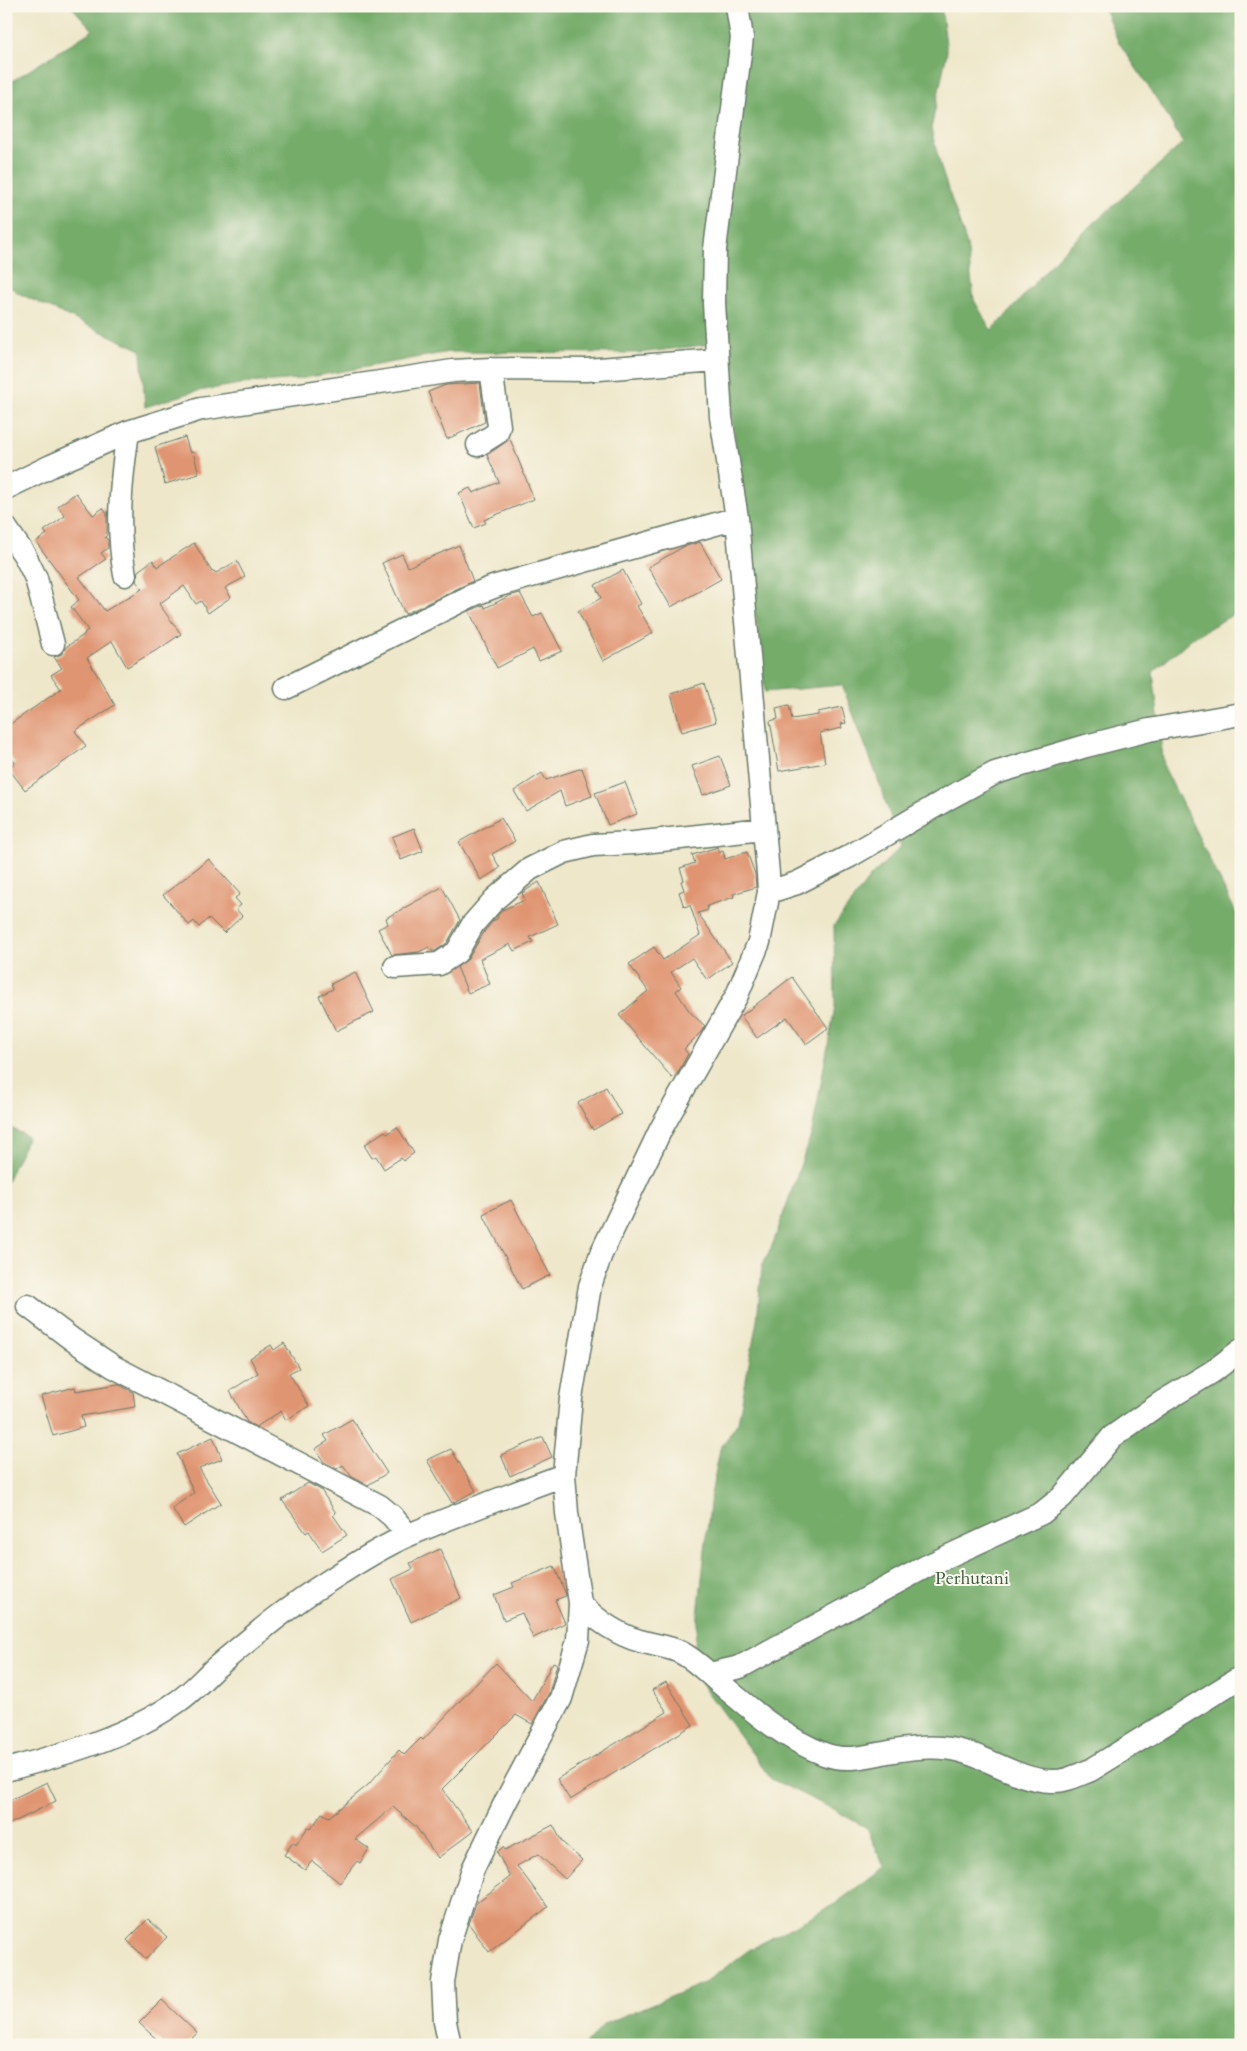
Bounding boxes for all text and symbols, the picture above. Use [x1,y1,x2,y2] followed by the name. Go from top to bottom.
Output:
[935,1566,1009,1591] park label: Perhutani

